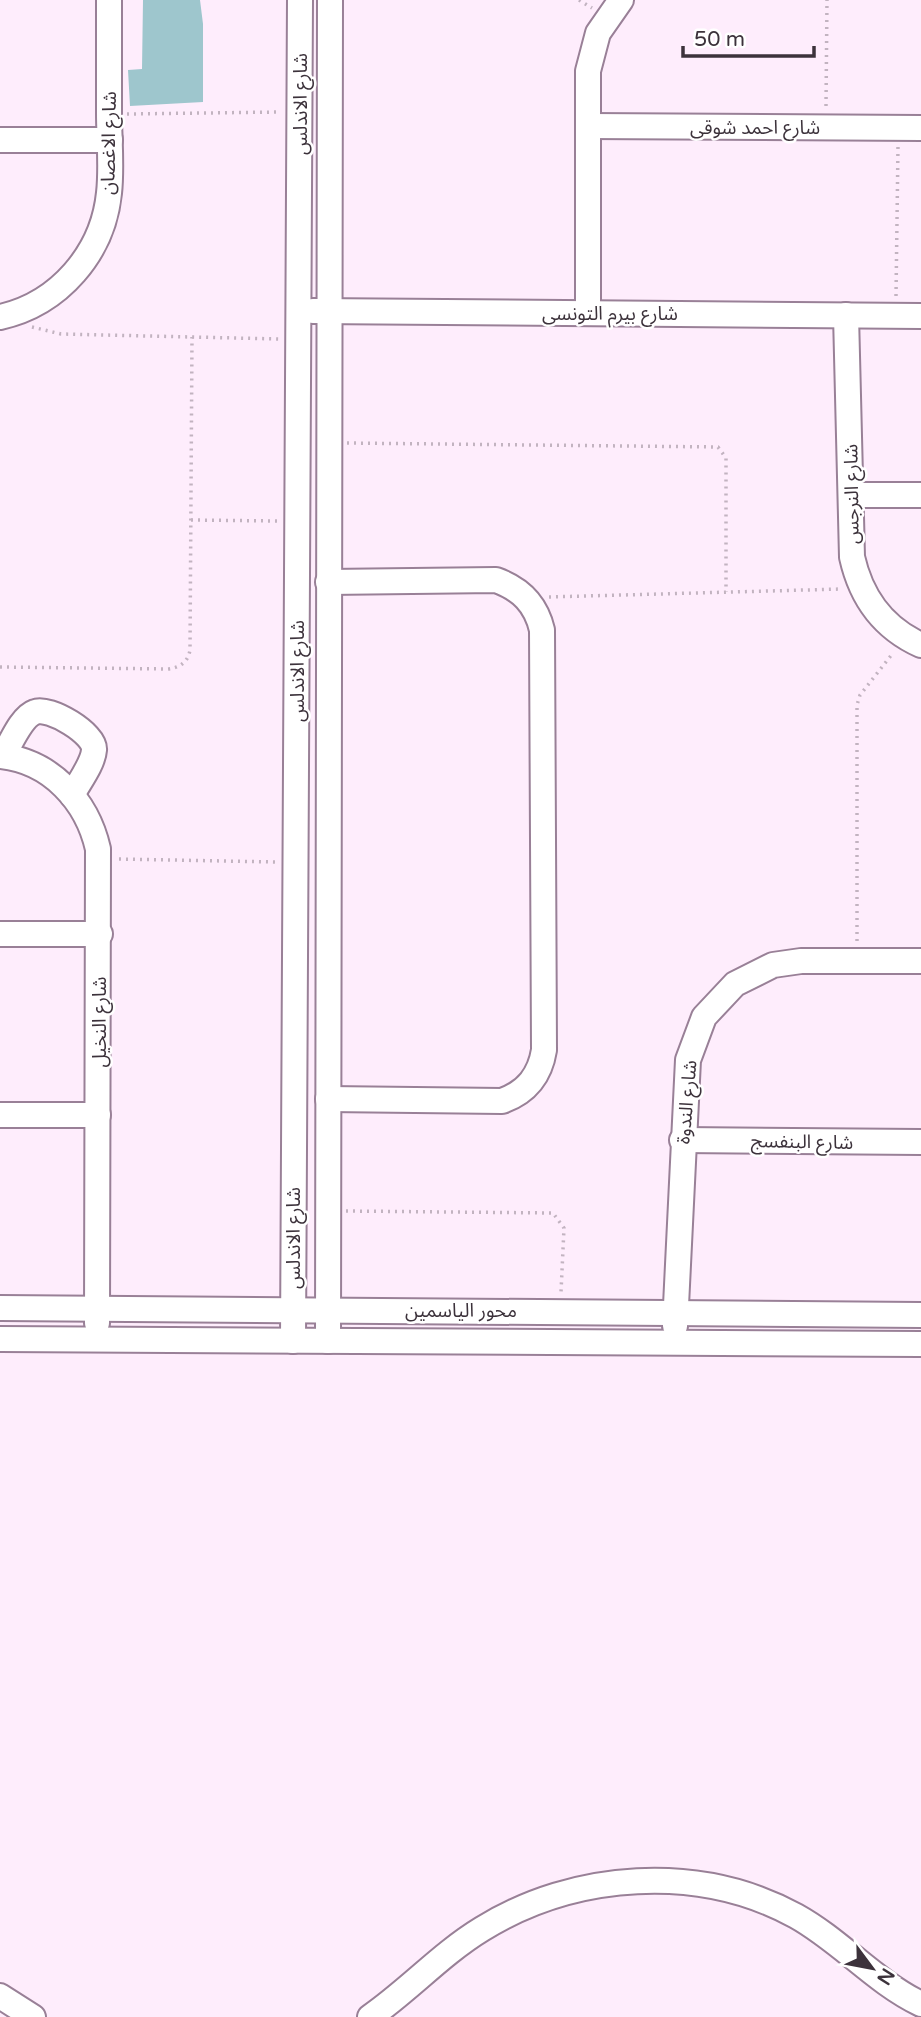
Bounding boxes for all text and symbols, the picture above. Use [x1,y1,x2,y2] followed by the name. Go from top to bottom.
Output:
[683,14,814,58] scale bar
[694,27,745,52] text: 50 m
[290,53,314,155] street label: شارع الاندلس
[97,91,123,195] street label: شارع الاغصان
[690,117,820,141] street label: شارع احمد شوقى
[542,303,678,328] street label: شارع بيرم التونسى
[840,444,866,544] street label: شارع النرجس
[287,620,311,722] street label: شارع الاندلس
[89,976,113,1068] street label: شارع النخيل
[672,1059,704,1145] street label: شارع الندوة
[751,1130,853,1157] street label: شارع البنفسج
[283,1187,307,1289] street label: شارع الاندلس
[405,1300,517,1322] street label: محور الياسمين
[837,1933,907,2003] north arrow
[872,1964,899,1989] text: N

